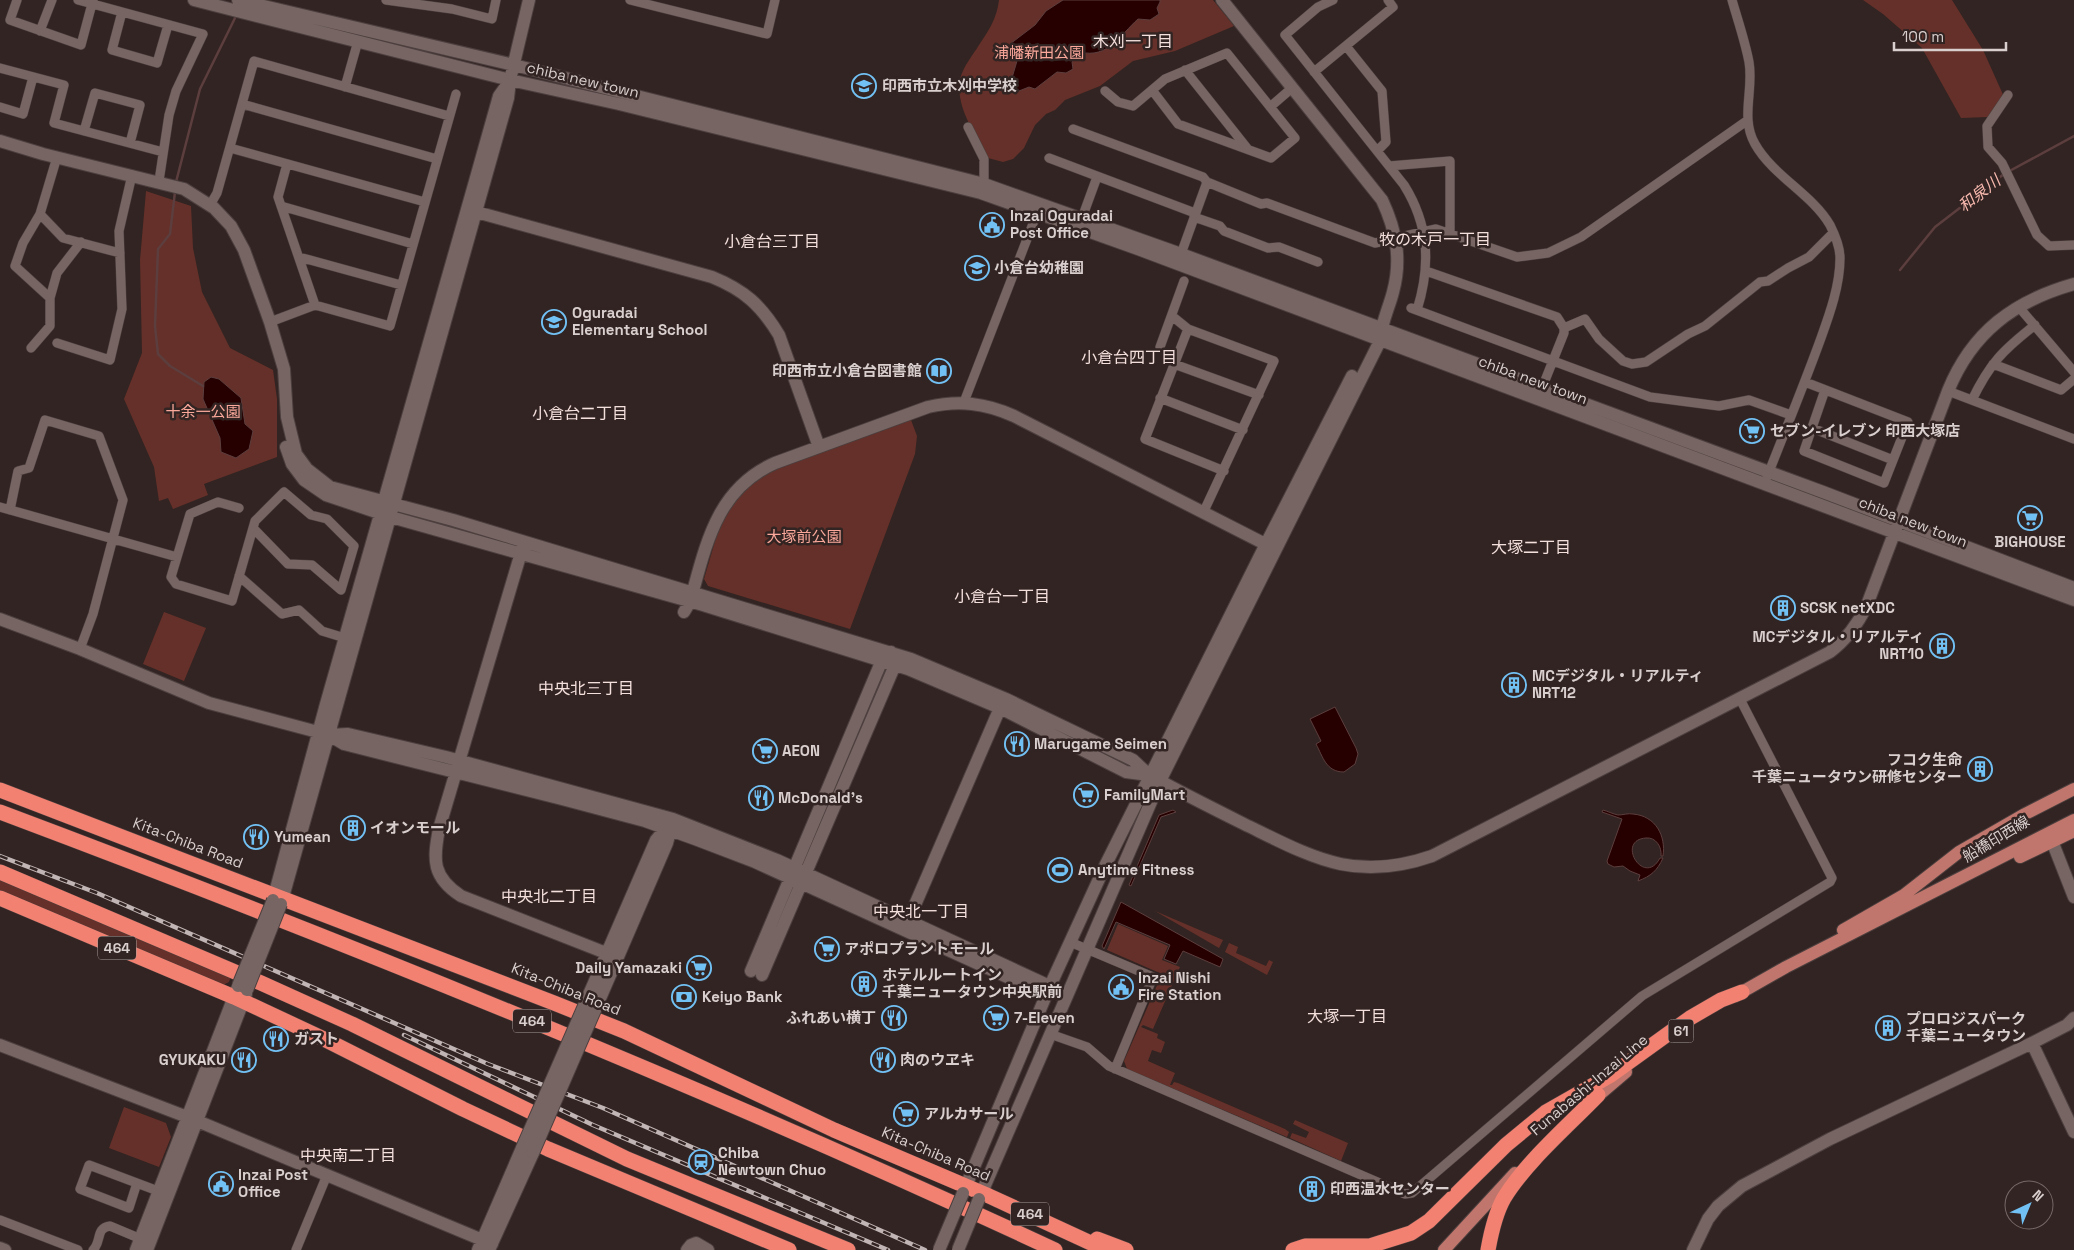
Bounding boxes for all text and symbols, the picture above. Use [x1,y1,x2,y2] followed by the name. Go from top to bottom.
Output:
[1894,20,2006,52] scale bar
[1902,27,1944,46] text: 100 m
[1093,31,1173,52] district label: 木刈一丁目
[994,43,1084,62] park label: 浦幡新田公園
[525,57,641,102] street label: chiba new town
[851,73,877,99] school or university icon: 印西市立木刈中学校
[882,76,1017,95] place label: 印西市立木刈中学校
[1954,169,2006,216] water label: 和泉川
[1010,206,1113,242] place label: Inzai Oguradai Post Office
[979,212,1005,238] public building icon: Inzai Oguradai Post Office
[1379,229,1491,250] district label: 牧の木戸一丁目
[724,231,820,252] district label: 小倉台三丁目
[964,255,990,281] school or university icon: 小倉台幼稚園
[994,258,1084,277] place label: 小倉台幼稚園
[572,303,707,339] place label: Oguradai Elementary School
[541,309,567,335] school or university icon: Oguradai Elementary School
[1081,347,1177,368] district label: 小倉台四丁目
[1476,351,1590,408] street label: chiba new town
[926,358,952,384] library icon: 印西市立小倉台図書館
[772,361,922,380] place label: 印西市立小倉台図書館
[165,402,241,421] park label: 十余一公園
[532,403,628,424] district label: 小倉台二丁目
[1739,418,1765,444] supermarket icon: セブン-イレブン 印西大塚店
[1770,421,1960,440] place label: セブン-イレブン 印西大塚店
[1856,492,1970,551] street label: chiba new town
[2017,505,2043,531] supermarket icon: BIGHOUSE
[766,527,842,546] park label: 大塚前公園
[1994,532,2066,551] place label: BIGHOUSE
[1491,537,1571,558] district label: 大塚二丁目
[954,586,1050,607] district label: 小倉台一丁目
[1770,595,1796,621] building icon: SCSK netXDC
[1800,598,1895,617] place label: SCSK netXDC
[1752,627,1924,663] place label: MCデジタル・リアルティ NRT10
[1929,633,1955,659] building icon: MCデジタル・リアルティ NRT10
[1532,666,1704,702] place label: MCデジタル・リアルティ NRT12
[1501,672,1527,698] building icon: MCデジタル・リアルティ NRT12
[538,678,634,699] district label: 中央北三丁目
[1004,731,1030,757] restaurant icon: Marugame Seimen
[1034,734,1167,753] place label: Marugame Seimen
[752,738,778,764] supermarket icon: AEON
[782,741,820,760] place label: AEON
[1752,750,1963,786] place label: フコク生命 千葉ニュータウン研修センター
[1967,756,1993,782] building icon: フコク生命 千葉ニュータウン研修センター
[1073,782,1099,808] supermarket icon: FamilyMart
[748,785,774,811] restaurant icon: McDonald's
[1104,785,1185,804] place label: FamilyMart
[778,788,863,807] place label: McDonald's
[1959,811,2033,866] street label: 船橋印西線
[130,813,246,872] street label: Kita-Chiba Road
[340,815,366,841] building icon: イオンモール
[370,818,460,837] place label: イオンモール
[243,824,269,850] restaurant icon: Yumean
[274,827,331,846] place label: Yumean
[1047,857,1073,883] sports icon: Anytime Fitness
[1078,860,1195,879] place label: Anytime Fitness
[501,886,597,907] district label: 中央北二丁目
[873,901,969,922] district label: 中央北一丁目
[98,936,136,960] road number: 464
[814,936,840,962] supermarket icon: アポロプラントモール
[844,939,994,958] place label: アポロプラントモール
[686,955,712,981] supermarket icon: Daily Yamazaki
[509,958,624,1019] street label: Kita-Chiba Road
[575,958,682,977] place label: Daily Yamazaki
[882,965,1062,1001] place label: ホテルルートイン 千葉ニュータウン中央駅前
[1138,968,1221,1004] place label: Inzai Nishi Fire Station
[851,971,877,997] building icon: ホテルルートイン 千葉ニュータウン中央駅前
[1108,974,1134,1000] public building icon: Inzai Nishi Fire Station
[671,984,697,1010] bank icon: Keiyo Bank
[702,987,783,1006] place label: Keiyo Bank
[881,1005,907,1031] restaurant icon: ふれあい横丁
[983,1005,1009,1031] supermarket icon: 7-Eleven
[1307,1006,1387,1027] district label: 大塚一丁目
[786,1008,876,1027] place label: ふれあい横丁
[1014,1008,1075,1027] place label: 7-Eleven
[513,1009,551,1032] road number: 464
[1906,1009,2026,1045] place label: プロロジスパーク 千葉ニュータウン
[1875,1015,1901,1041] building icon: プロロジスパーク 千葉ニュータウン
[1668,1019,1694,1042] road number: 61
[263,1026,289,1052] restaurant icon: ガスト
[294,1029,339,1048] place label: ガスト
[1526,1030,1651,1139] street label: Funabashi-Inzai Line
[231,1047,257,1073] restaurant icon: GYUKAKU
[870,1047,896,1073] restaurant icon: 肉のウヱキ
[159,1050,226,1069] place label: GYUKAKU
[900,1050,975,1069] place label: 肉のウヱキ
[893,1101,919,1127] supermarket icon: アルカサール
[924,1104,1013,1123] place label: アルカサール
[879,1122,994,1185] street label: Kita-Chiba Road
[718,1143,826,1179] place label: Chiba Newtown Chuo
[300,1145,396,1166] district label: 中央南二丁目
[688,1149,714,1175] station icon: Chiba Newtown Chuo
[238,1165,308,1201] place label: Inzai Post Office
[208,1171,234,1197] public building icon: Inzai Post Office
[1299,1176,1325,1202] building icon: 印西温水センター
[1330,1179,1450,1198] place label: 印西温水センター
[2004,1180,2054,1230] north arrow
[2028,1186,2048,1205] text: N
[1011,1202,1049,1226] road number: 464

